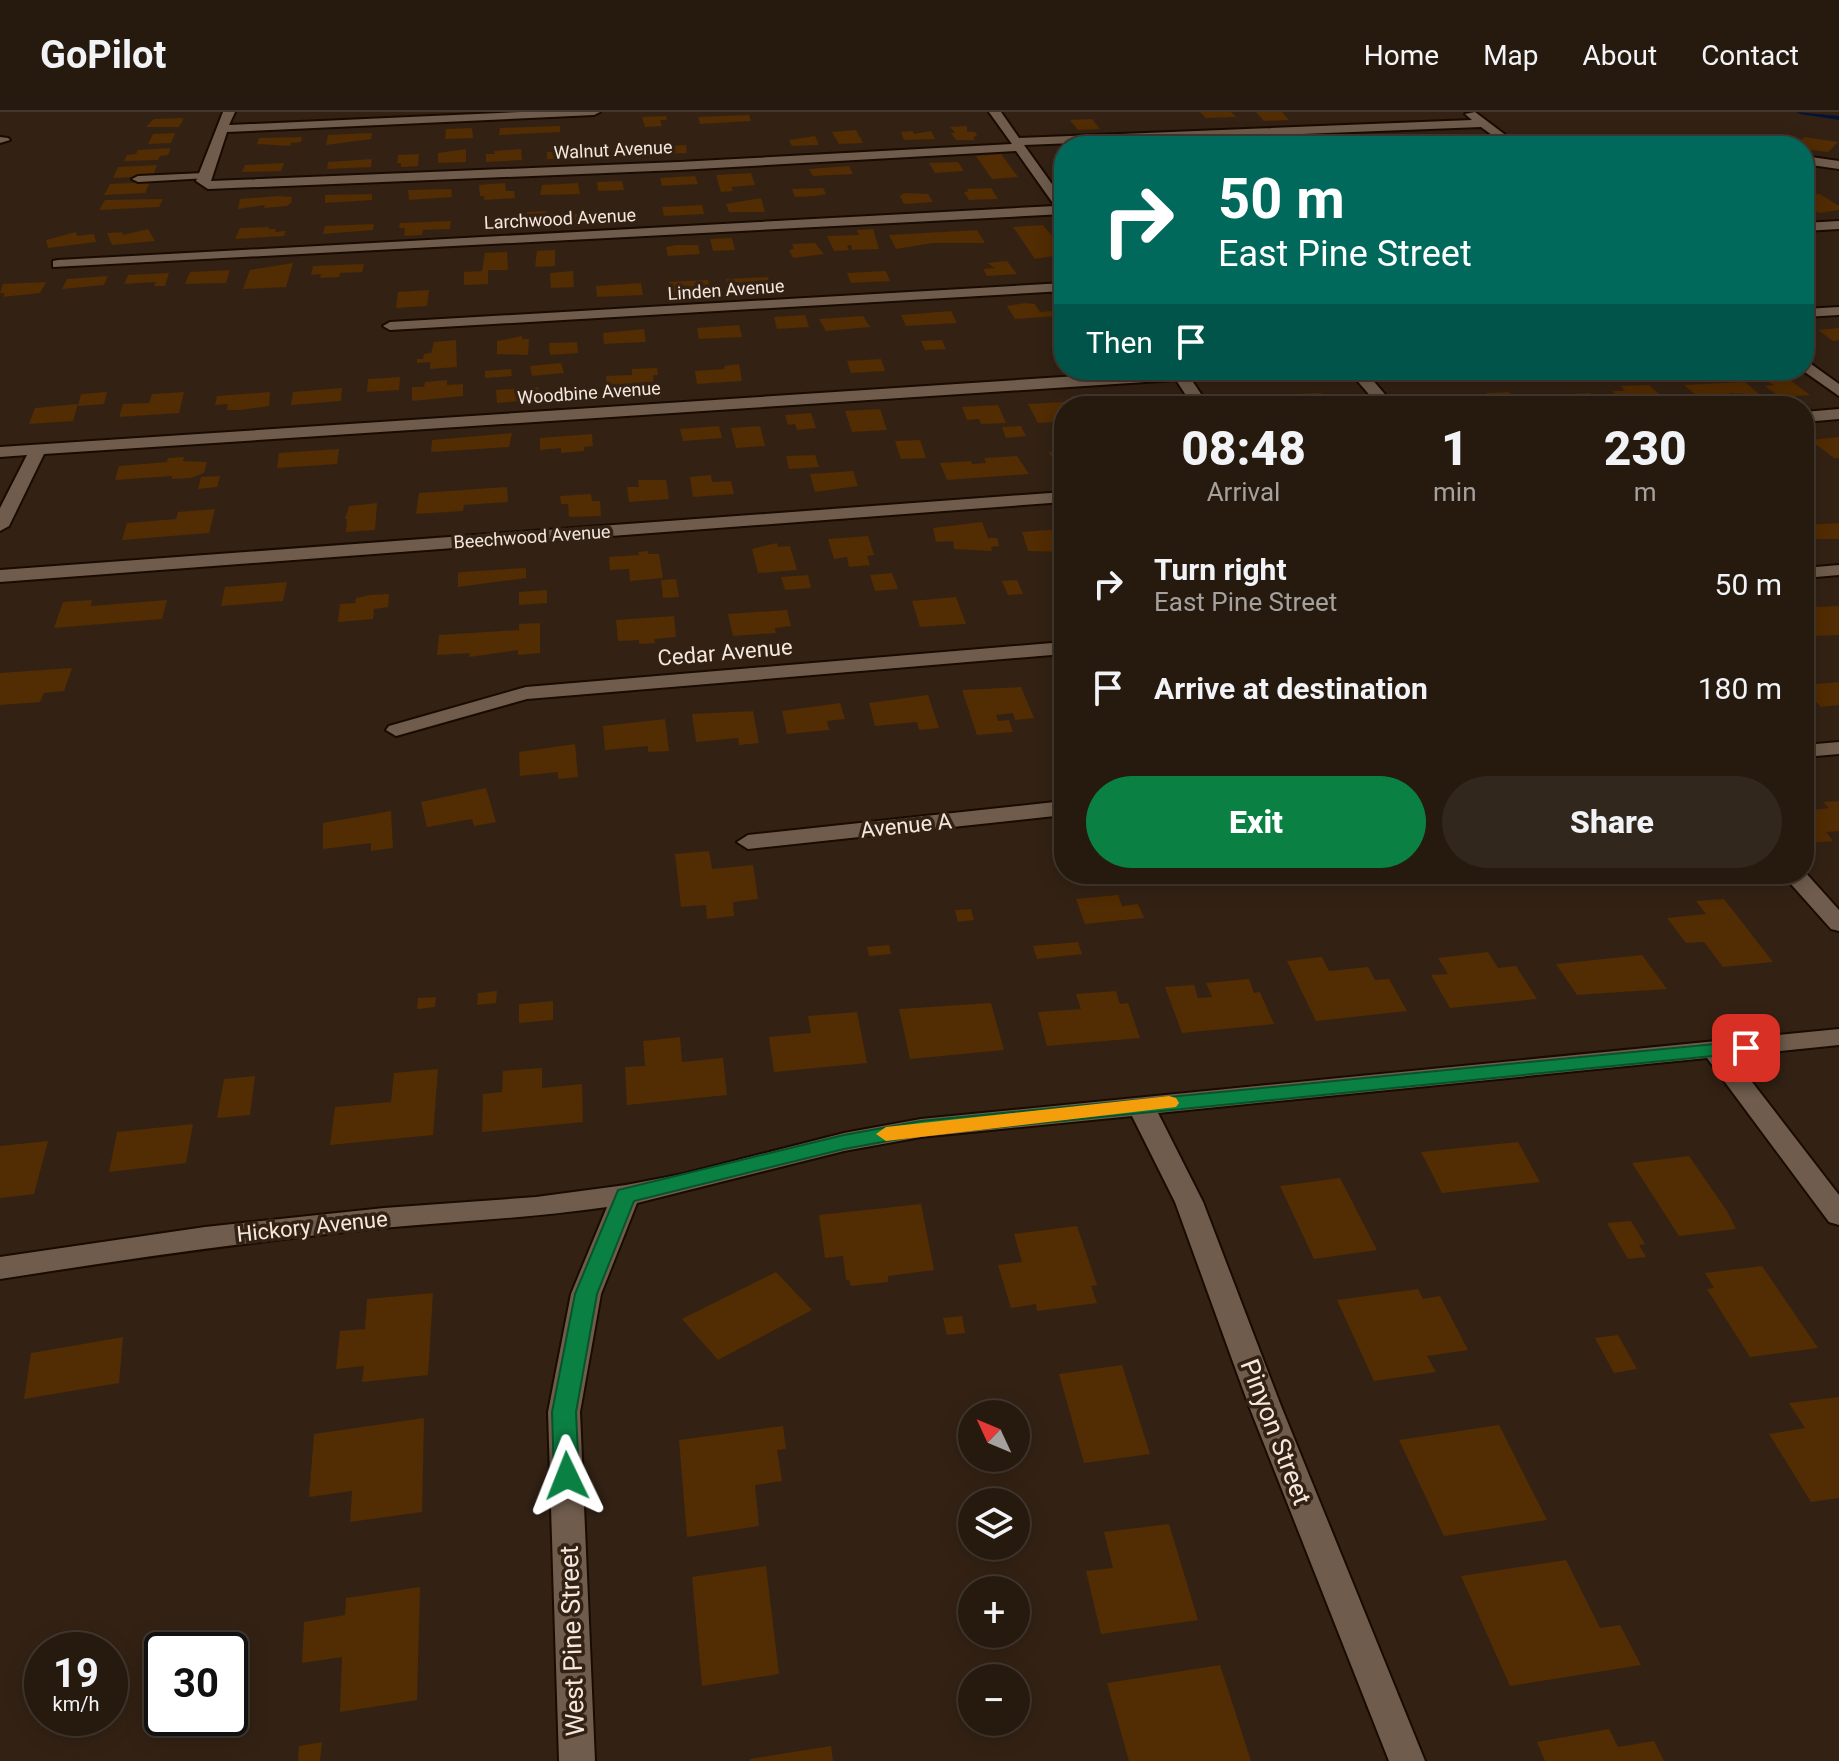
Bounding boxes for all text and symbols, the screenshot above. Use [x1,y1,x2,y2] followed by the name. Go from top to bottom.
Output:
[40,33,166,77] text: GoPilot
[1364,39,1439,72] text: Home
[1483,39,1539,72] text: Map
[1583,39,1657,72] text: About
[1701,39,1799,72] text: Contact
[553,136,673,163] street label: Walnut Avenue
[1218,166,1345,232] text: 50 m
[1086,168,1190,272] icon: right
[483,204,637,233] street label: Larchwood Avenue
[1218,233,1472,275] text: East Pine Street
[667,275,785,304] street label: Linden Avenue
[1169,320,1213,364] icon: arrive
[1086,325,1153,360] text: Then
[517,377,661,408] street label: Woodbine Avenue
[1181,420,1306,477] text: 08:48
[1441,420,1469,477] text: 1
[1604,420,1687,477] text: 230
[1207,477,1280,507] text: Arrival
[1433,477,1477,507] text: min
[1634,477,1657,507] text: m
[453,521,611,552] street label: Beechwood Avenue
[1154,552,1287,587] text: Turn right
[1086,562,1130,606] icon: right
[1715,567,1782,602] text: 50 m
[1154,587,1337,617] text: East Pine Street
[657,634,793,671] street label: Cedar Avenue
[1086,666,1130,710] icon: arrive
[1154,671,1428,706] text: Arrive at destination
[1698,671,1782,706] text: 180 m
[1086,776,1426,868] button: Exit
[1442,776,1782,868] button: Share
[859,808,954,843] street label: Avenue A
[1712,1014,1780,1082] pin
[1724,1026,1768,1070] icon: arrive
[235,1206,389,1247] street label: Hickory Avenue
[1235,1355,1317,1509] street label: Pinyon Street
[958,1400,1030,1472] north arrow
[958,1400,1030,1736] map controls
[525,1434,609,1518] position arrow
[958,1488,1030,1560] button: layers
[554,1545,590,1737] street label: West Pine Street
[958,1576,1030,1648] button: +
[144,1632,248,1736] speed limit sign: 30
[53,1650,99,1697] text: 19
[958,1664,1030,1736] button: −
[53,1692,99,1716] text: km/h

